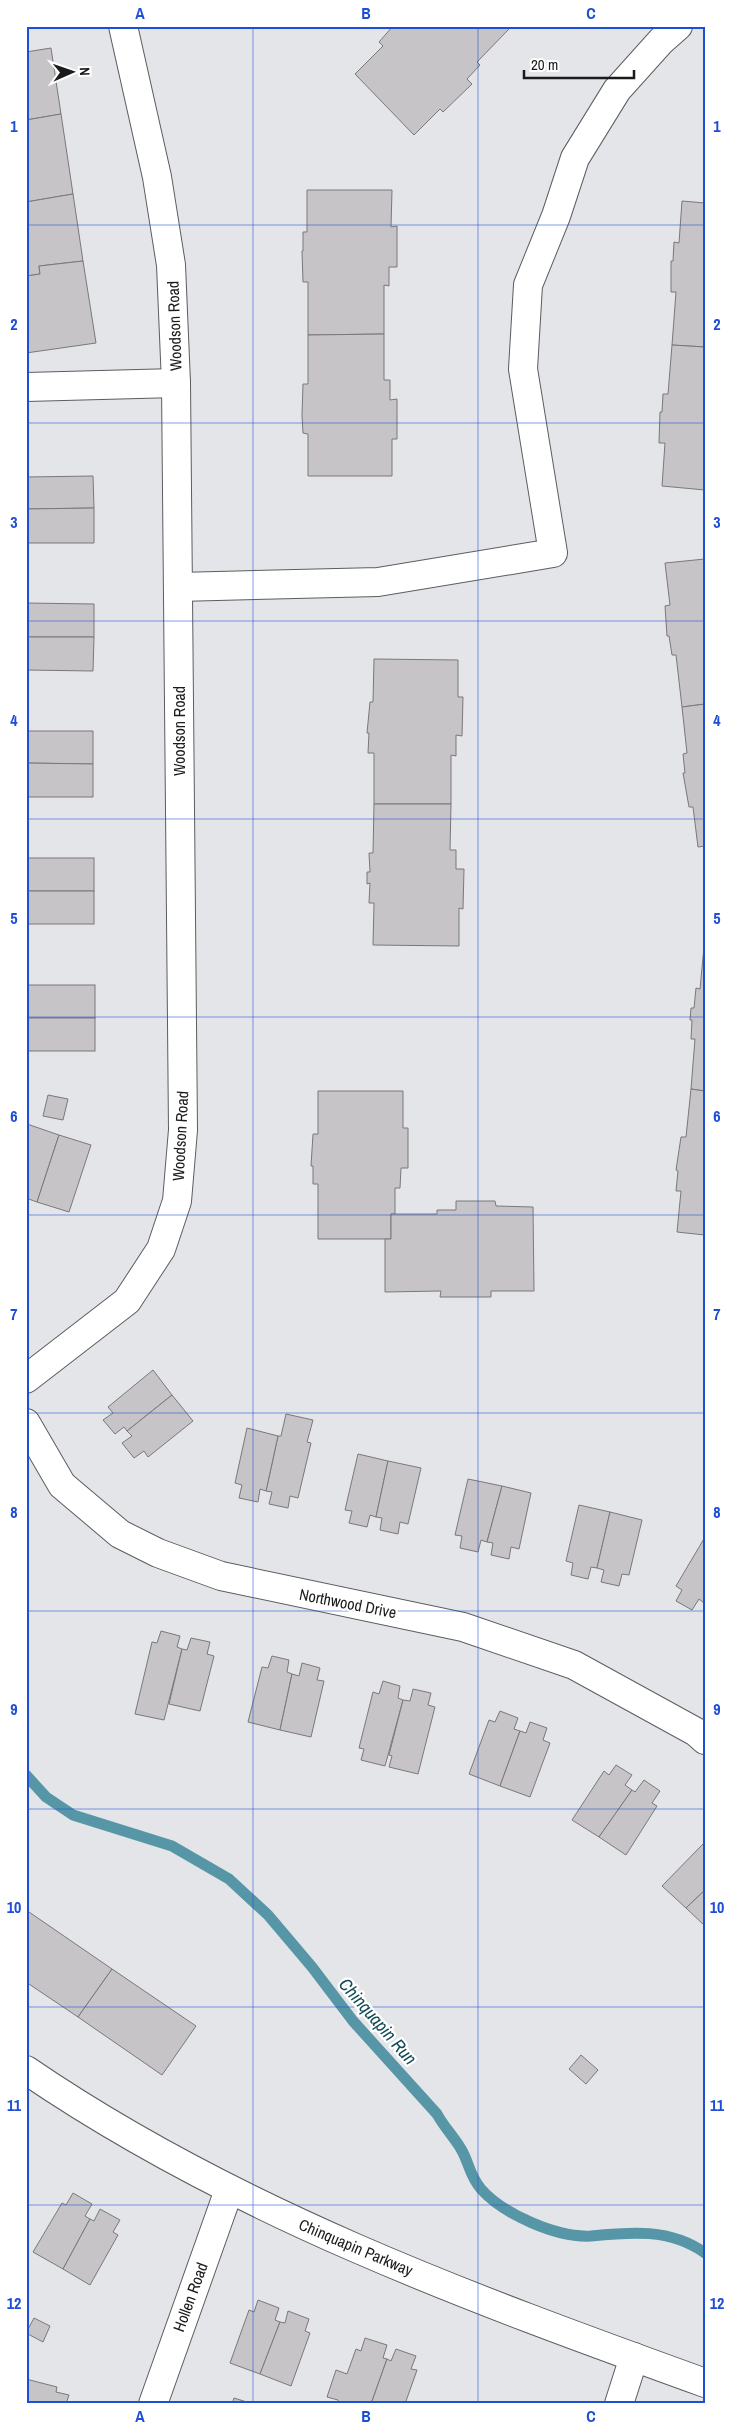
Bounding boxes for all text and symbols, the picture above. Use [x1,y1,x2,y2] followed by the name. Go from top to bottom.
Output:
[135,2,145,24] text: A
[361,2,371,24] text: B
[586,2,596,24] text: C
[48,48,98,98] north arrow
[524,48,634,80] scale bar
[531,54,558,75] text: 20 m
[76,67,94,76] text: N
[10,115,18,137] text: 1
[713,115,721,137] text: 1
[161,281,187,371] street label: Woodson Road
[10,313,18,335] text: 2
[713,313,721,335] text: 2
[10,511,18,533] text: 3
[713,511,721,533] text: 3
[168,686,190,776] street label: Woodson Road
[10,709,18,731] text: 4
[713,709,721,731] text: 4
[10,907,18,929] text: 5
[713,907,721,929] text: 5
[167,1090,193,1182] street label: Woodson Road
[10,1105,18,1127] text: 6
[713,1105,721,1127] text: 6
[10,1303,18,1325] text: 7
[713,1303,721,1325] text: 7
[10,1501,18,1523] text: 8
[713,1501,721,1523] text: 8
[298,1583,398,1623] street label: Northwood Drive
[10,1698,18,1720] text: 9
[713,1698,721,1720] text: 9
[7,1896,21,1918] text: 10
[710,1896,724,1918] text: 10
[333,1972,423,2070] water label: Chinquapin Run
[7,2094,22,2116] text: 11
[710,2094,725,2116] text: 11
[296,2213,417,2281] street label: Chinquapin Parkway
[167,2259,213,2335] street label: Hollen Road
[7,2292,21,2314] text: 12
[710,2292,724,2314] text: 12
[135,2405,145,2427] text: A
[361,2405,371,2427] text: B
[586,2405,596,2427] text: C

